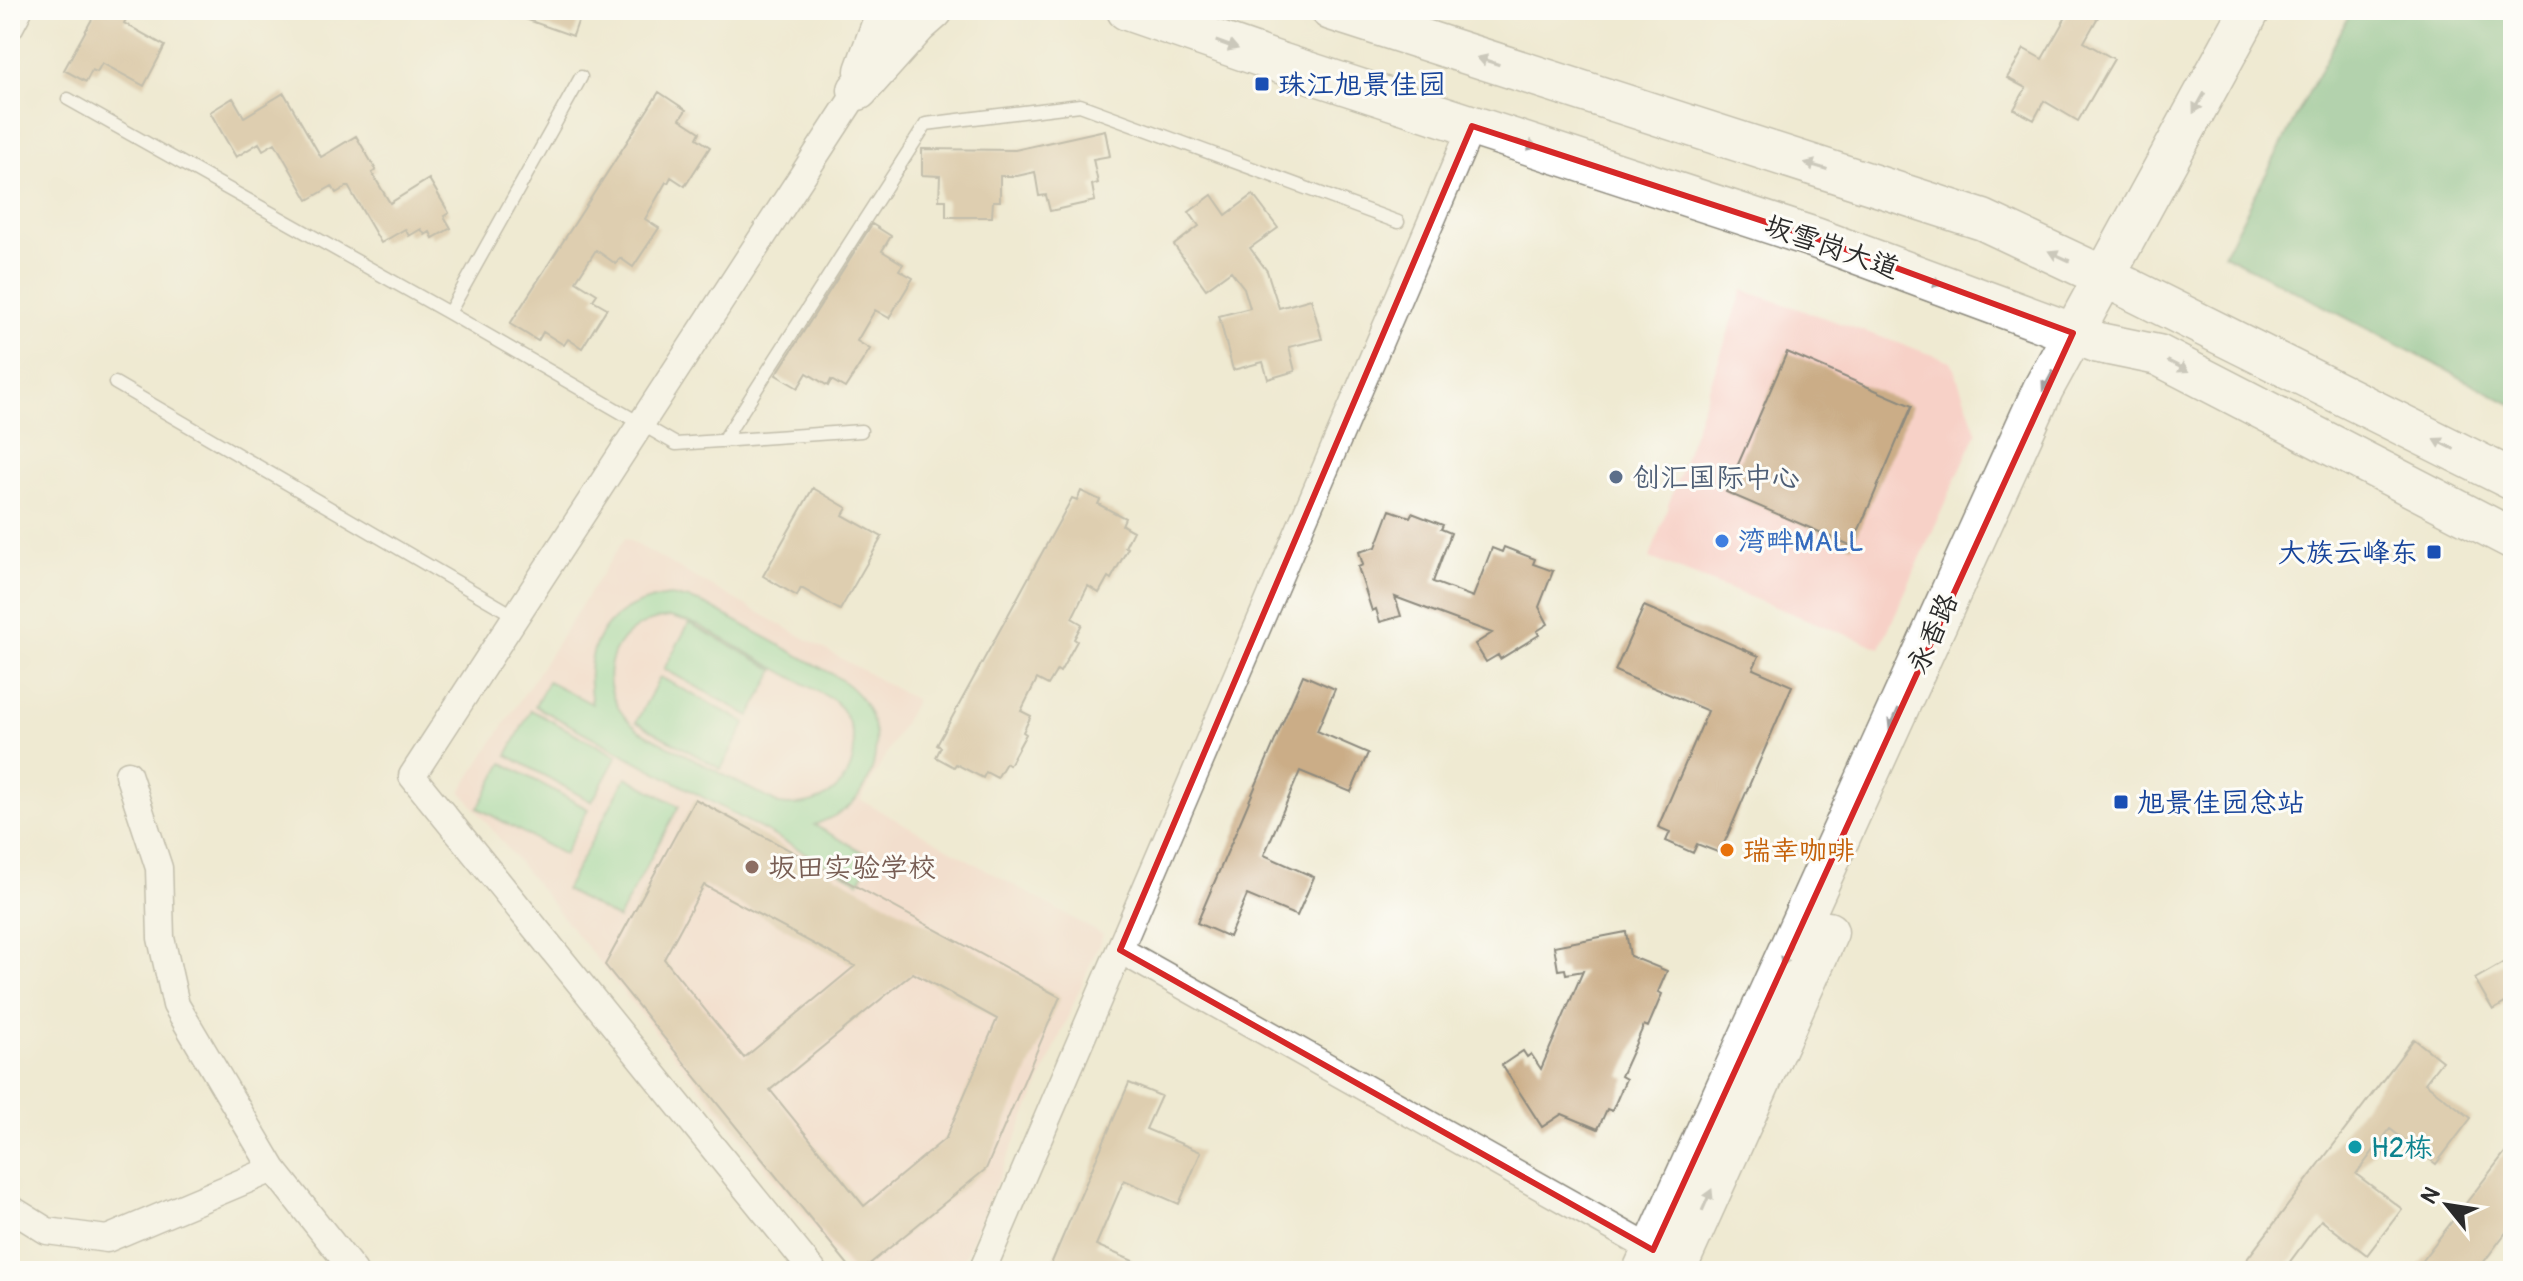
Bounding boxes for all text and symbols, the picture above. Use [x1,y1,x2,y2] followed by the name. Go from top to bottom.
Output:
[1215,39,1239,51] one-way arrow
[1476,55,1500,67] one-way arrow
[1278,68,1446,103] place label: 珠江旭景佳园
[1253,75,1271,93] marker: 珠江旭景佳园
[2192,92,2206,114] one-way arrow
[1515,138,1539,151] one-way arrow
[1804,159,1828,172] one-way arrow
[1760,208,1903,287] street label: 坂雪岗大道
[2048,249,2071,263] one-way arrow
[1920,276,1944,288] one-way arrow
[2166,359,2189,372] one-way arrow
[2041,369,2055,392] one-way arrow
[2432,437,2455,450] one-way arrow
[1632,461,1800,496] place label: 创汇国际中心
[1607,468,1625,486] marker: 创汇国际中心
[1738,525,1864,560] place label: 湾畔MALL
[1713,532,1731,550] marker: 湾畔MALL
[2278,536,2418,571] place label: 大族云峰东
[2425,543,2443,561] marker: 大族云峰东
[1900,588,1966,679] street label: 永香路
[1887,707,1900,731] one-way arrow
[2137,786,2305,821] place label: 旭景佳园总站
[2112,793,2130,811] marker: 旭景佳园总站
[1743,834,1855,869] place label: 瑞幸咖啡
[1718,841,1736,859] marker: 瑞幸咖啡
[768,851,936,886] place label: 坂田实验学校
[743,858,761,876] marker: 坂田实验学校
[1779,944,1793,968] one-way arrow
[2371,1131,2432,1166] place label: H2栋
[2346,1138,2364,1156] marker: H2栋
[2407,1165,2487,1245] north arrow
[2415,1182,2446,1209] text: N
[1700,1188,1713,1212] one-way arrow

